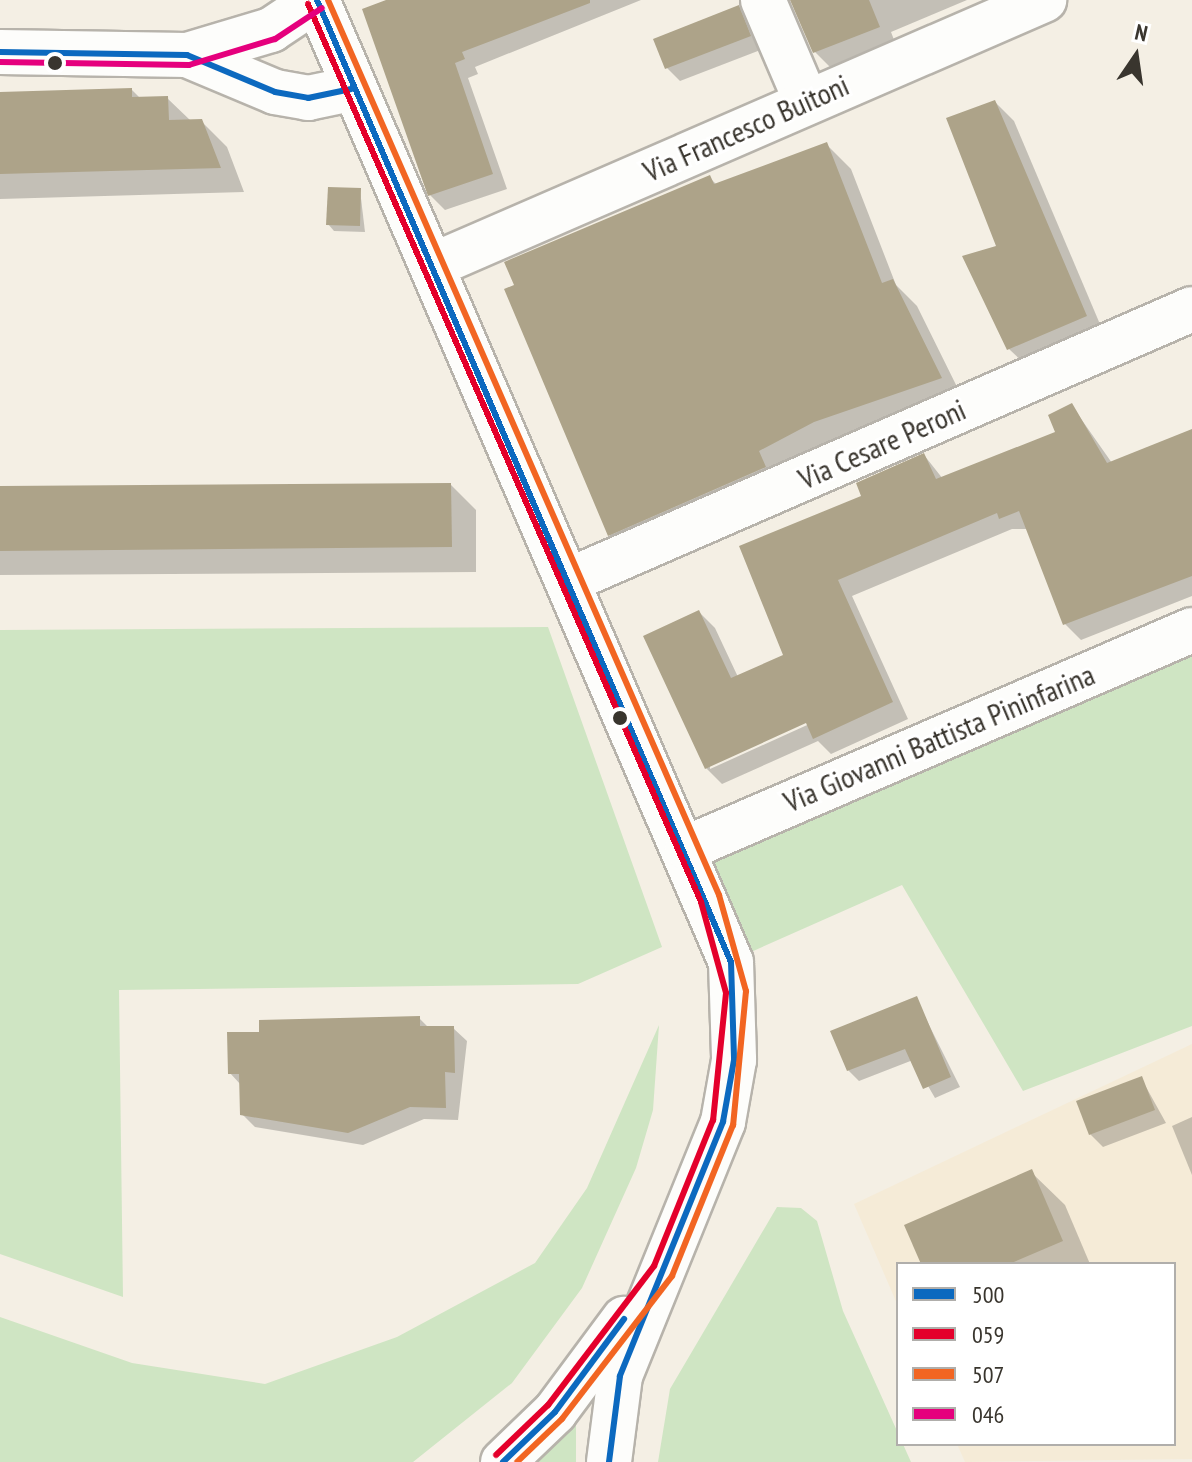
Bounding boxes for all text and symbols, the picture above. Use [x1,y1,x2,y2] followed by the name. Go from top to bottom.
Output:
[1096,16,1176,96] north arrow
[1132,18,1150,48] text: N
[47,55,63,71] unlabelled marker
[638,67,854,189] street label: Via Francesco Buitoni
[793,391,971,497] street label: Via Cesare Peroni
[778,656,1100,820] street label: Via Giovanni Battista Pininfarina
[612,710,628,726] unlabelled marker
[896,1262,1176,1446] legend
[972,1279,1004,1310] text: 500
[972,1319,1004,1350] text: 059
[972,1359,1004,1390] text: 507
[972,1399,1004,1430] text: 046

